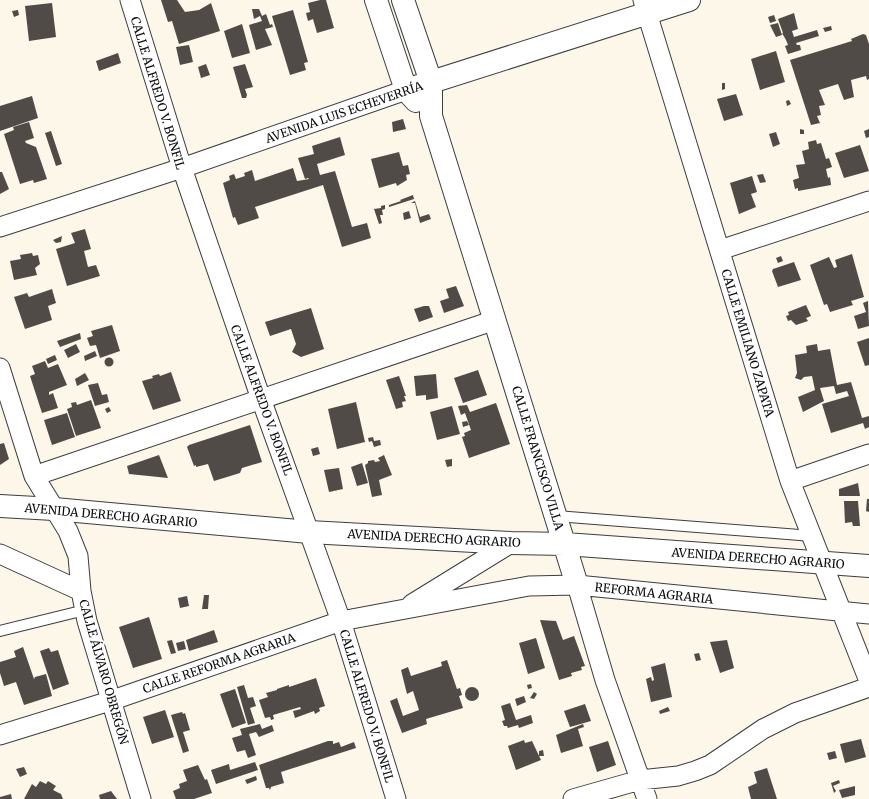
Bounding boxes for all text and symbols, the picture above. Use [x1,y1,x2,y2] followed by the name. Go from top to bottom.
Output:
[128,15,189,172] street label: CALLE ALFREDO V. BONFIL
[262,78,425,146] street label: AVENIDA LUIS ECHEVERRÍA
[718,267,778,419] street label: CALLE EMILIANO ZAPATA
[228,323,296,478] street label: CALLE ALFREDO V. BONFIL
[509,384,567,532] street label: CALLE FRANCISCO VILLA
[23,500,198,530] street label: AVENIDA DERECHO AGRARIO
[346,526,521,550] street label: AVENIDA DERECHO AGRARIO
[670,544,845,572] street label: AVENIDA DERECHO AGRARIO
[594,579,715,607] street label: REFORMA AGRARIA
[76,598,132,747] street label: CALLE ÁLVARO OBREGÓN
[337,628,398,785] street label: CALLE ALFREDO V. BONFIL
[141,630,298,696] street label: CALLE REFORMA AGRARIA

